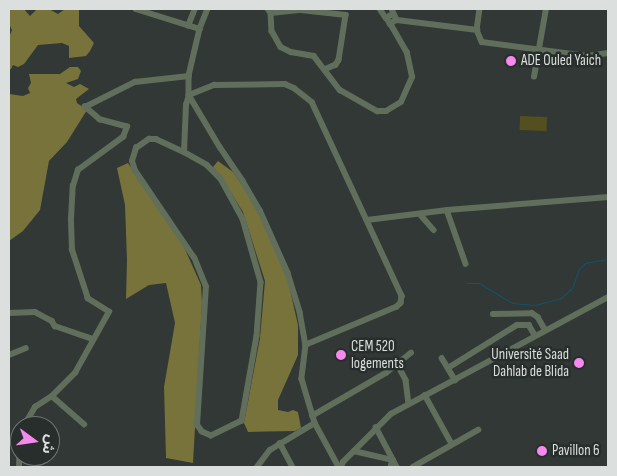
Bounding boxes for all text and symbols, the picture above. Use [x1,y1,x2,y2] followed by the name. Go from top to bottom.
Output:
[521,52,601,70] place label: ADE Ouled Yaich
[505,55,517,67] marker: ADE Ouled Yaich
[351,337,404,372] place label: CEM 520 logements
[491,345,569,380] place label: Université Saad Dahlab de Blida
[335,349,347,361] marker: CEM 520 logements
[573,357,585,369] marker: Université Saad Dahlab de Blida
[10,416,60,466] north arrow
[39,433,60,456] text: ش
[552,442,600,460] place label: Pavillon 6
[536,445,548,457] marker: Pavillon 6

